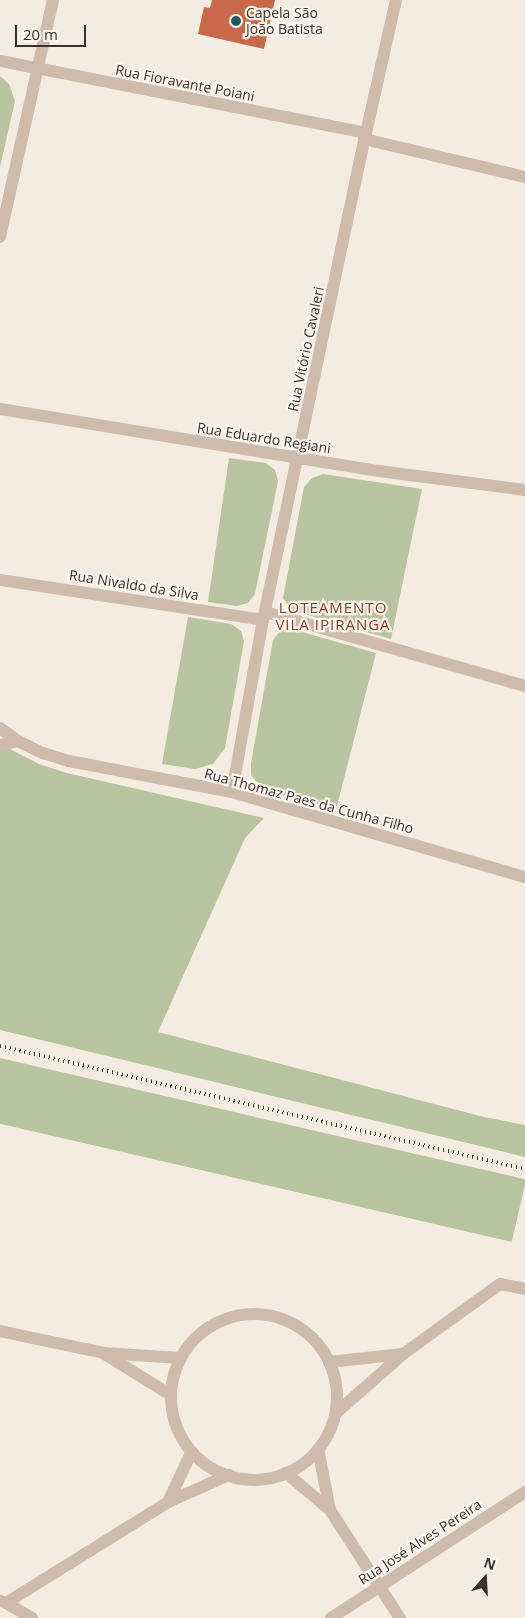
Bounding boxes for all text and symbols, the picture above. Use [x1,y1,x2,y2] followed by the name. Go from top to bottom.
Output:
[246,5,323,38] place label: Capela São João Batista
[18,15,89,47] scale bar
[230,15,242,27] marker: Capela São João Batista
[23,24,58,44] text: 20 m
[114,61,256,105] street label: Rua Fioravante Poiani
[285,285,327,413] street label: Rua Vitório Cavaleri
[196,419,332,457] street label: Rua Eduardo Regiani
[68,566,200,604] street label: Rua Nivaldo da Silva
[274,598,392,633] district label: LOTEAMENTO VILA IPIRANGA
[203,765,415,837] street label: Rua Thomaz Paes da Cunha Filho
[355,1496,485,1588] street label: Rua José Alves Pereira
[460,1553,510,1603] north arrow
[482,1553,499,1574] text: N

